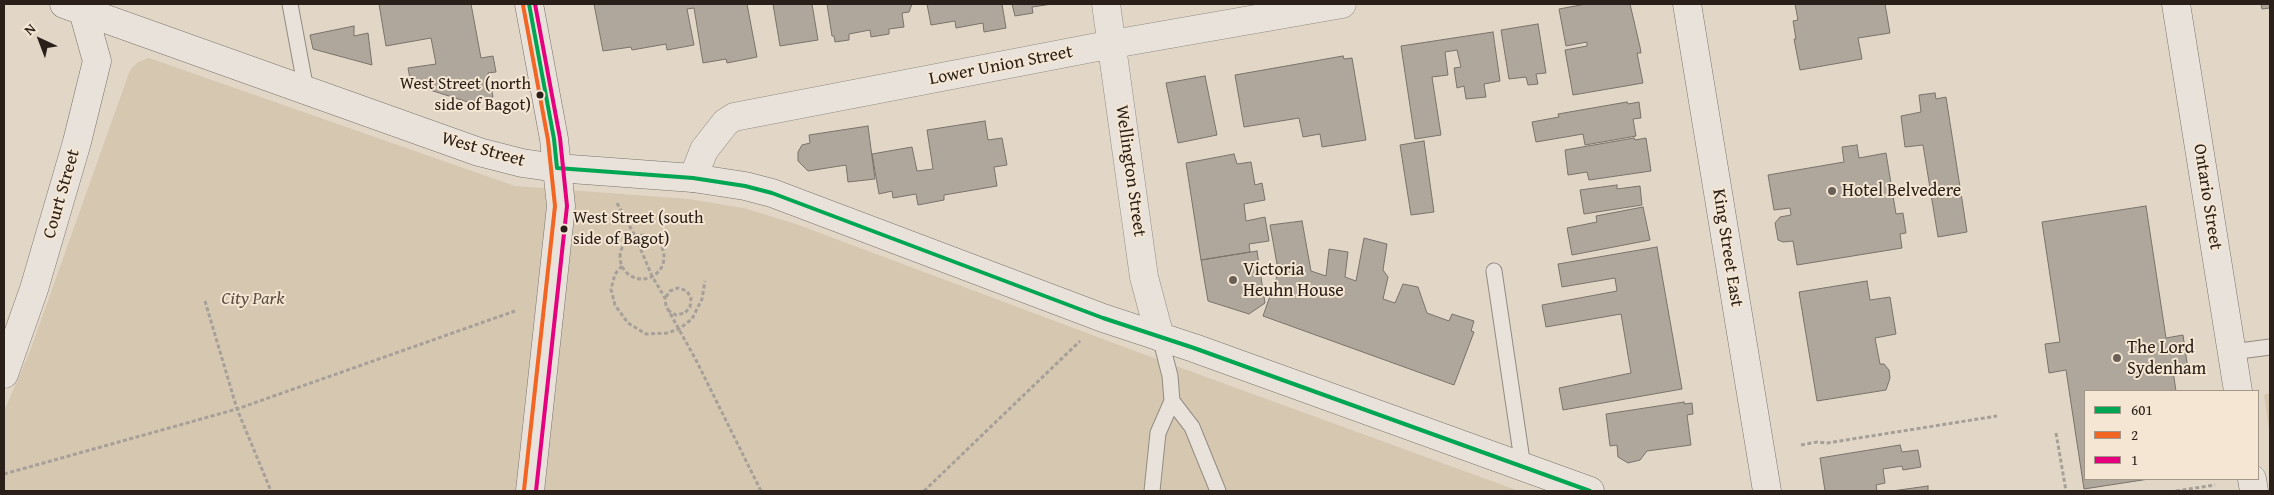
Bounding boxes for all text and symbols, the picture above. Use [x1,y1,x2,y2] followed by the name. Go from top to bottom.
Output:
[15,15,65,65] north arrow
[20,19,40,40] text: N
[927,41,1075,91] street label: Lower Union Street
[400,75,531,115] place label: West Street (north side of Bagot)
[535,90,545,100] marker: West Street (north side of Bagot)
[1110,104,1150,238] street label: Wellington Street
[439,128,527,172] street label: West Street
[2188,142,2226,252] street label: Ontario Street
[39,147,85,241] street label: Court Street
[1842,180,1961,202] place label: Hotel Belvedere
[1826,185,1838,197] marker: Hotel Belvedere
[1707,187,1747,309] street label: King Street East
[573,209,704,249] place label: West Street (south side of Bagot)
[559,224,569,234] marker: West Street (south side of Bagot)
[1243,259,1344,302] place label: Victoria Heuhn House
[1227,274,1239,286] marker: Victoria Heuhn House
[221,288,285,310] park label: City Park
[2127,337,2206,379] place label: The Lord Sydenham
[2111,352,2123,364] marker: The Lord Sydenham
[2084,390,2259,480] legend
[2131,399,2153,420] text: 601
[2131,424,2138,445] text: 2
[2131,449,2138,470] text: 1

